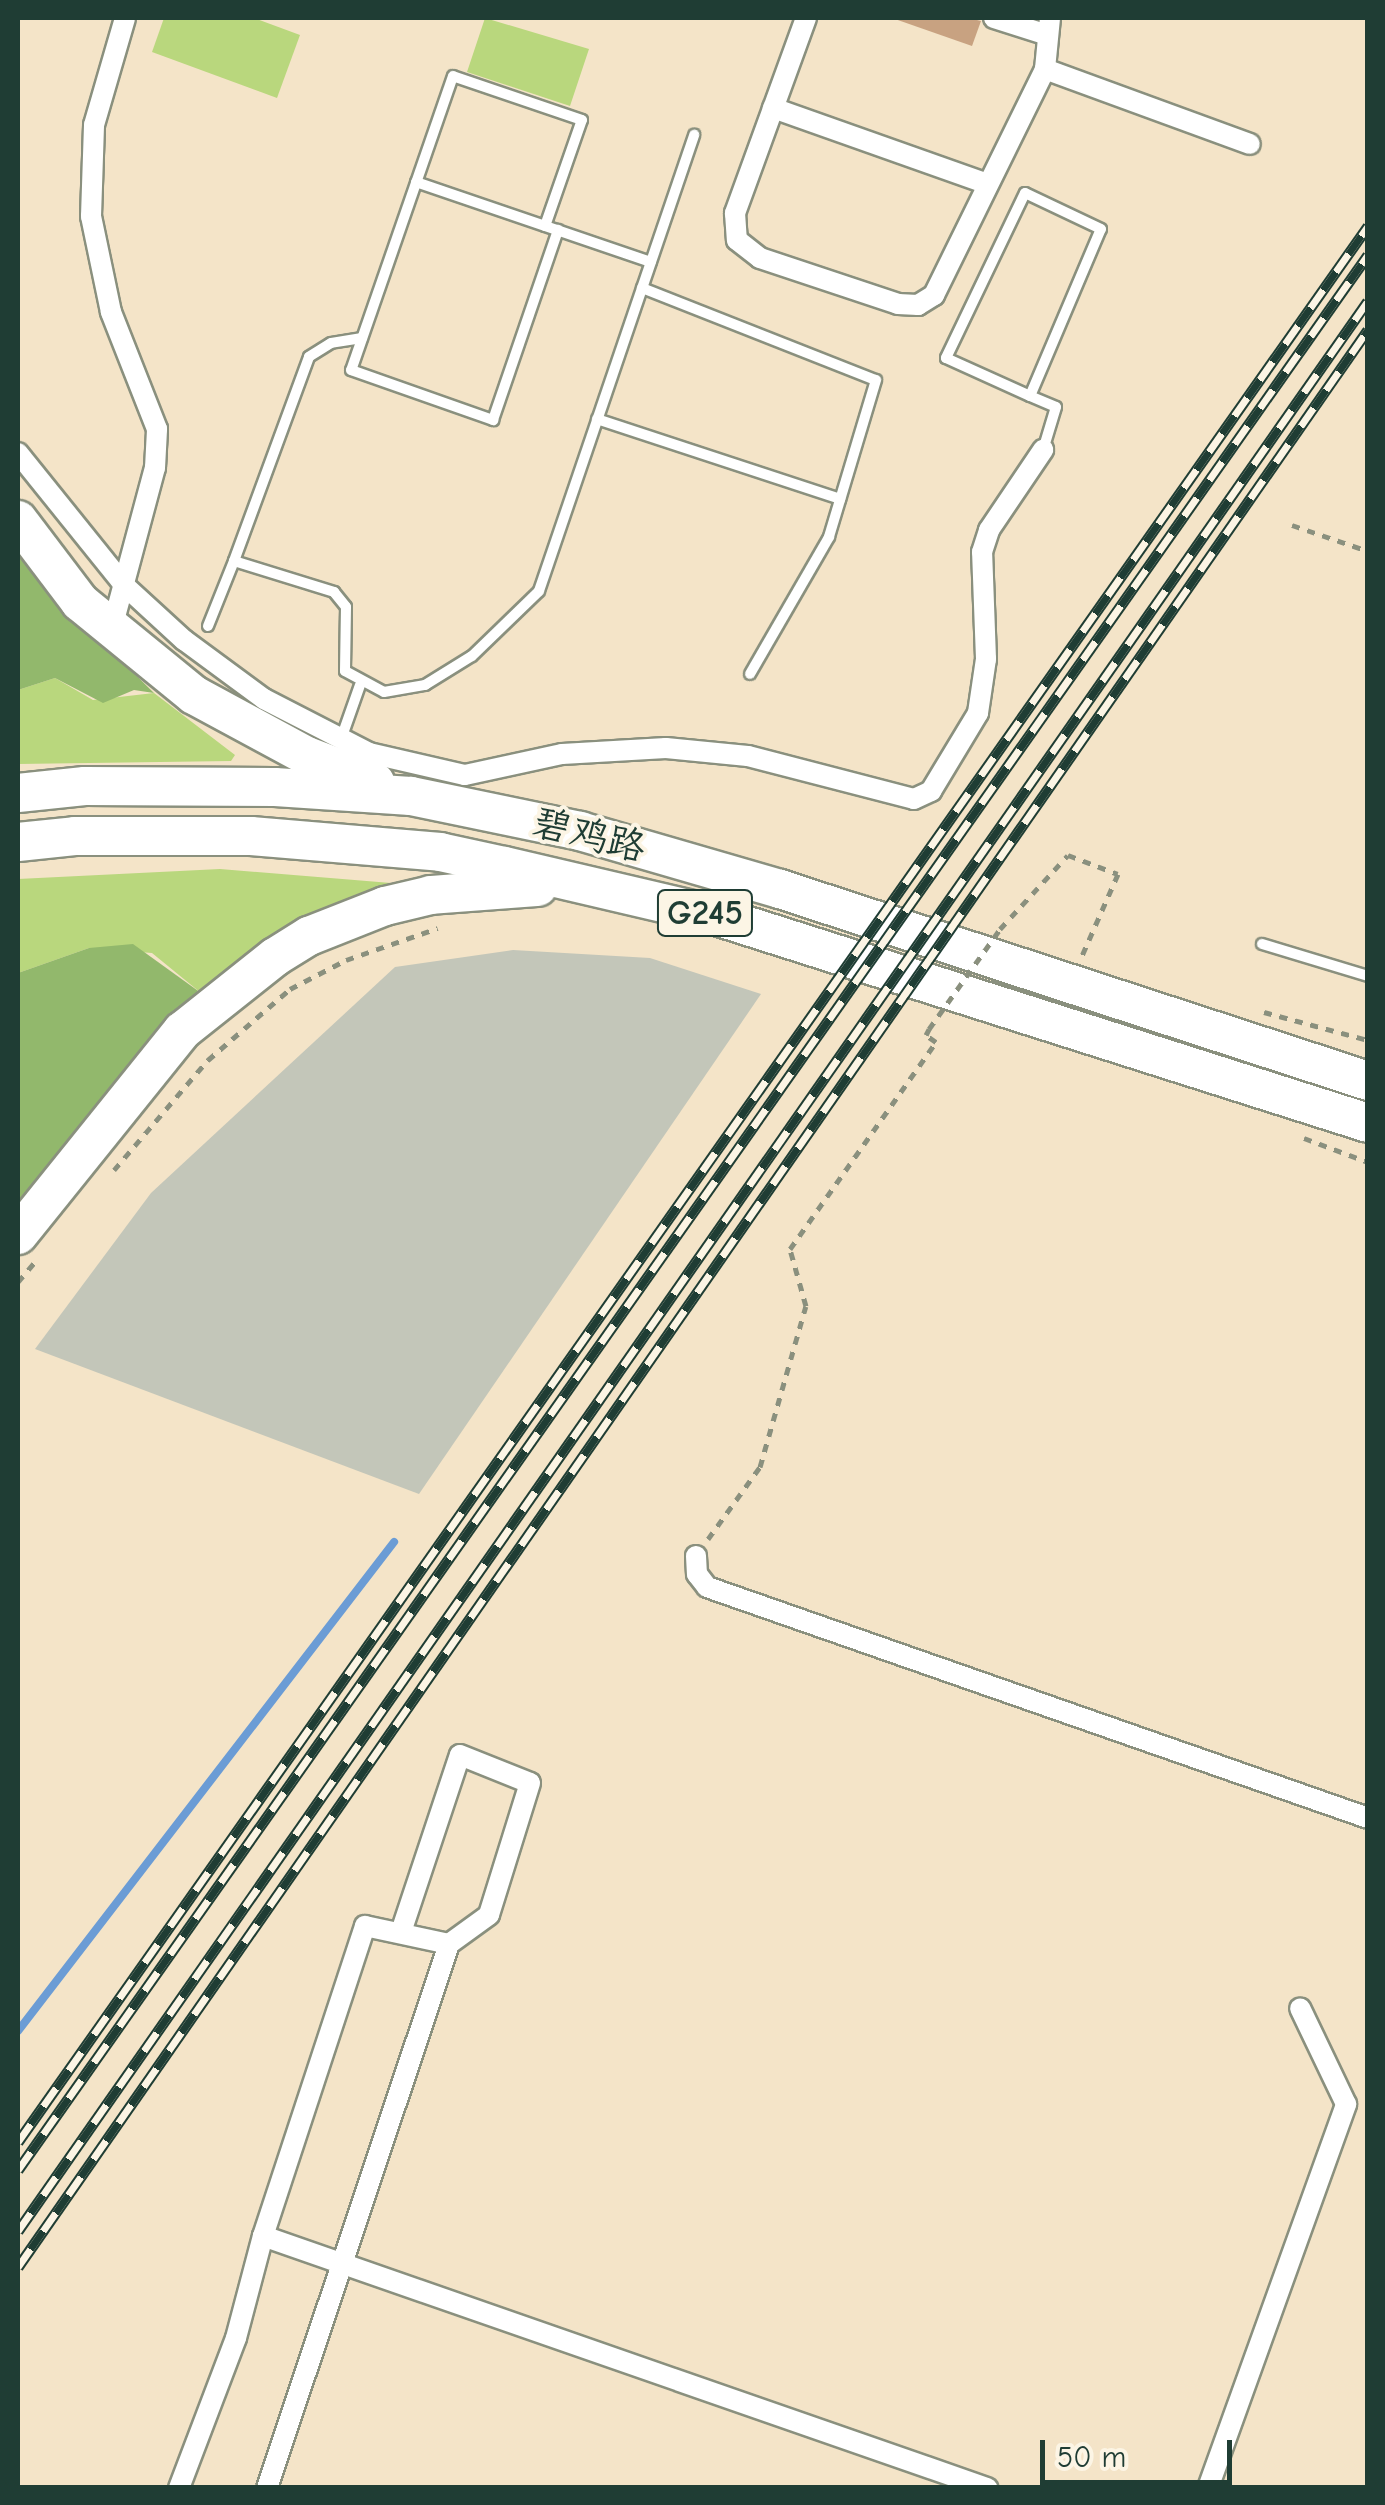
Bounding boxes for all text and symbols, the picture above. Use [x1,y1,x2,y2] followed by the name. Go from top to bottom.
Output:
[528,800,650,872] street label: 碧鸡路
[655,883,755,943] road number: G245
[1045,2420,1238,2482] scale bar
[1057,2440,1126,2475] text: 50 m

